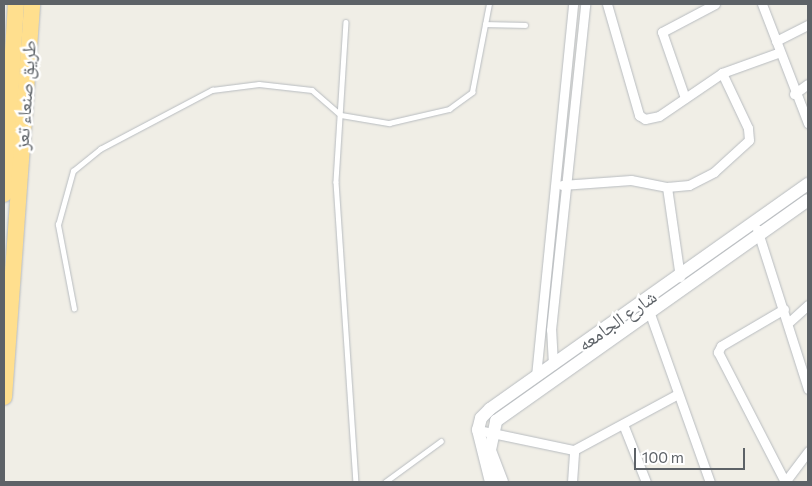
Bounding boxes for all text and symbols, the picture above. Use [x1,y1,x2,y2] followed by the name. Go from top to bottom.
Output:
[10,39,40,151] street label: طريق صنعاء تعز
[573,285,661,355] street label: شارع الجامعه
[637,438,748,470] scale bar
[642,448,684,466] text: 100 m

